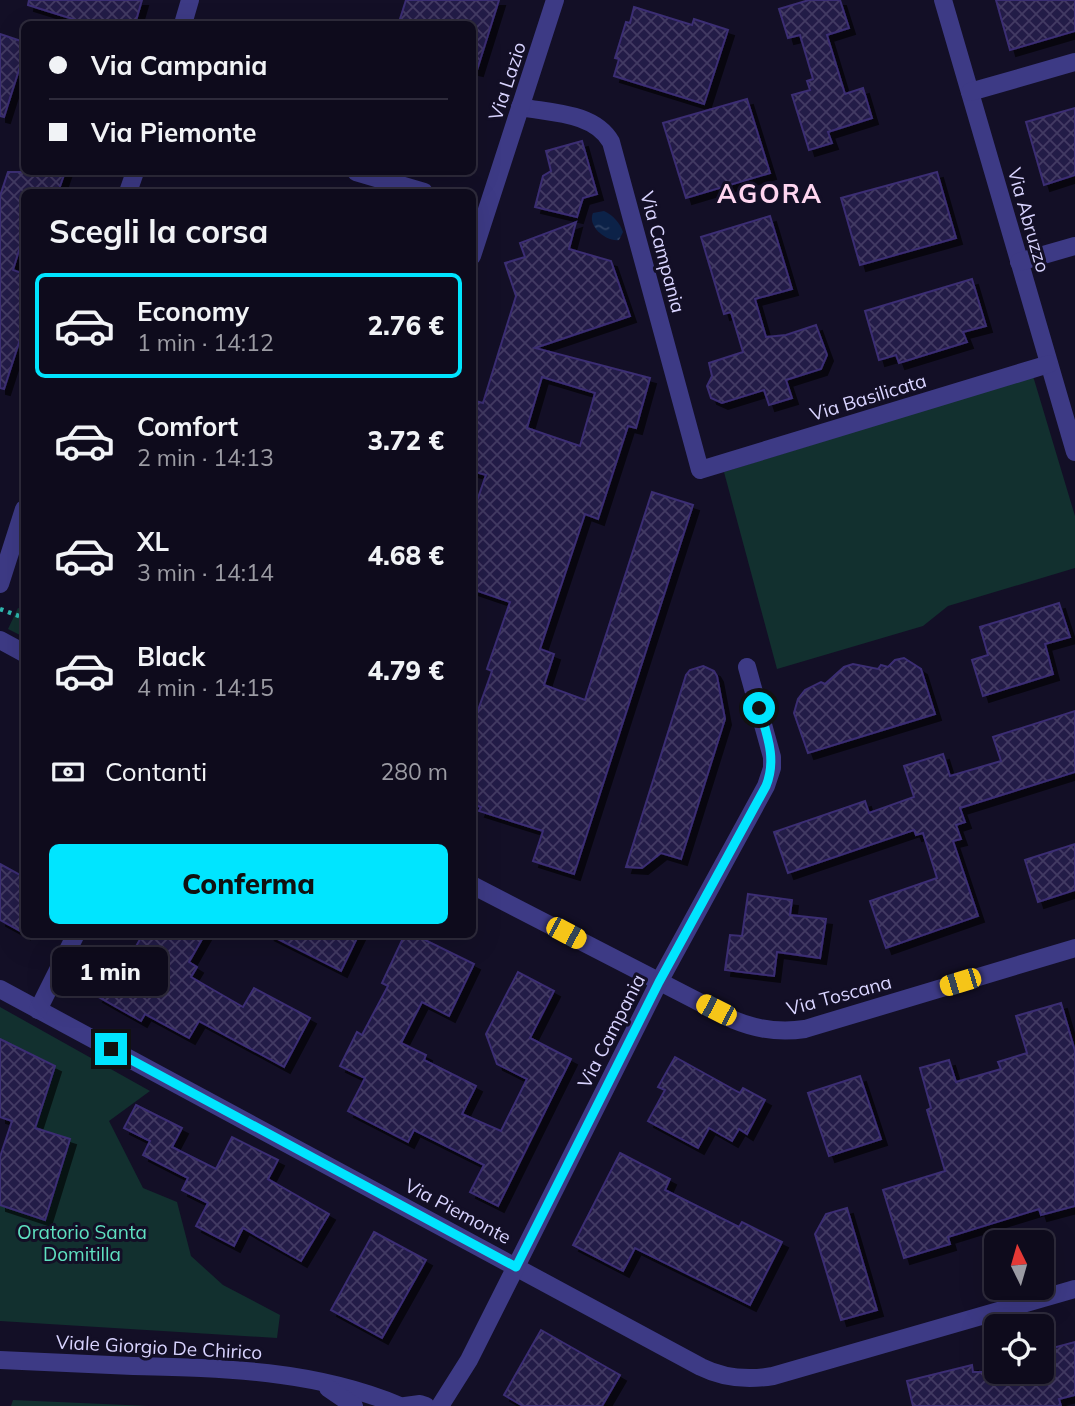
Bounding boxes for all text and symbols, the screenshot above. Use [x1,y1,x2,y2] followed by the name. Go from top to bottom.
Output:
[483,39,531,123] street label: Via Lazio
[91,49,267,82] text: Via Campania
[91,116,257,149] text: Via Piemonte
[1003,165,1055,275] street label: Via Abruzzo
[717,177,823,210] district label: AGORA
[635,189,691,315] street label: Via Campania
[49,211,268,251] text: Scegli la corsa
[53,294,116,357] icon: car
[137,295,249,328] text: Economy
[368,309,444,342] text: 2.76 €
[137,328,274,357] text: 1 min · 14:12
[807,368,929,426] street label: Via Basilicata
[53,409,116,472] icon: car
[137,410,238,443] text: Comfort
[368,424,444,457] text: 3.72 €
[137,443,274,472] text: 2 min · 14:13
[53,524,116,587] icon: car
[137,525,169,558] text: XL
[368,539,444,572] text: 4.68 €
[137,558,274,587] text: 3 min · 14:14
[53,639,116,702] icon: car
[137,640,205,673] text: Black
[368,654,444,687] text: 4.79 €
[137,673,274,702] text: 4 min · 14:15
[743,692,775,724] route start
[49,753,87,791] icon: cash
[105,755,207,788] text: Contanti
[380,757,448,786] text: 280 m
[49,844,448,924] button: Conferma
[543,914,590,952] car
[53,948,169,996] callout: 1 min
[79,957,141,986] text: 1 min
[937,966,984,998] car
[784,969,894,1021] street label: Via Toscana
[572,970,650,1092] street label: Via Campania
[693,991,740,1029] car
[95,1033,127,1065] route end
[401,1173,515,1249] street label: Via Piemonte
[17,1220,147,1266] park label: Oratorio Santa Domitilla
[984,1230,1054,1300] north arrow
[984,1230,1054,1384] map controls
[984,1314,1054,1384] button: locate
[55,1330,263,1364] street label: Viale Giorgio De Chirico

